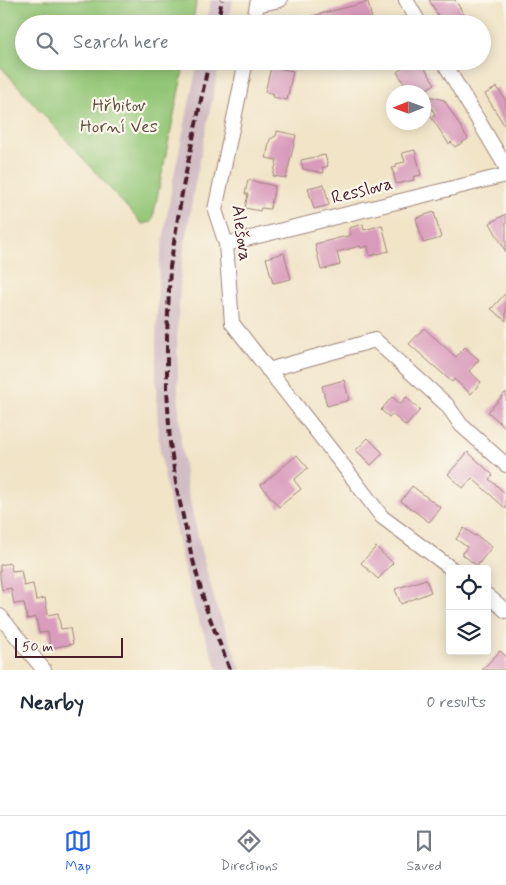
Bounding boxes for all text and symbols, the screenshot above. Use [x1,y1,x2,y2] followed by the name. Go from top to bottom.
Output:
[15,15,491,70] search box
[33,29,61,57] icon: search
[73,30,169,55] text: Search here
[386,85,431,130] north arrow
[80,94,158,139] park label: Hřbitov Horní Ves
[329,172,395,210] street label: Resslova
[225,203,257,263] street label: Alešova
[446,565,491,655] map controls
[446,565,491,610] button: locate
[446,610,491,655] button: layers
[15,635,122,658] scale bar
[22,638,53,656] text: 50 m
[20,689,84,717] text: Nearby
[426,692,486,713] text: 0 results
[64,827,92,875] tab: Map
[221,827,278,875] tab: Directions
[406,827,442,875] tab: Saved

